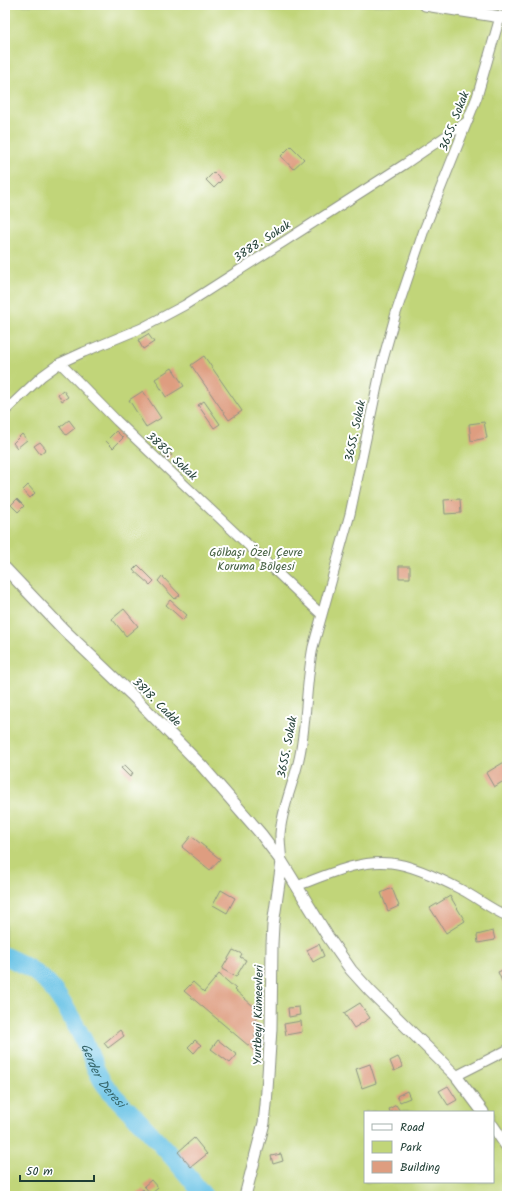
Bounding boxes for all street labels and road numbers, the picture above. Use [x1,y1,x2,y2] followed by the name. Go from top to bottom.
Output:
[434,88,475,154] street label: 3655. Sokak
[230,216,295,267] street label: 3888. Sokak
[340,398,371,464] street label: 3655. Sokak
[142,428,202,485] street label: 3885. Sokak
[128,673,186,732] street label: 3818. Cadde
[272,714,303,780] street label: 3655. Sokak
[248,964,269,1065] street label: Yurtbeyi Kümeevleri

